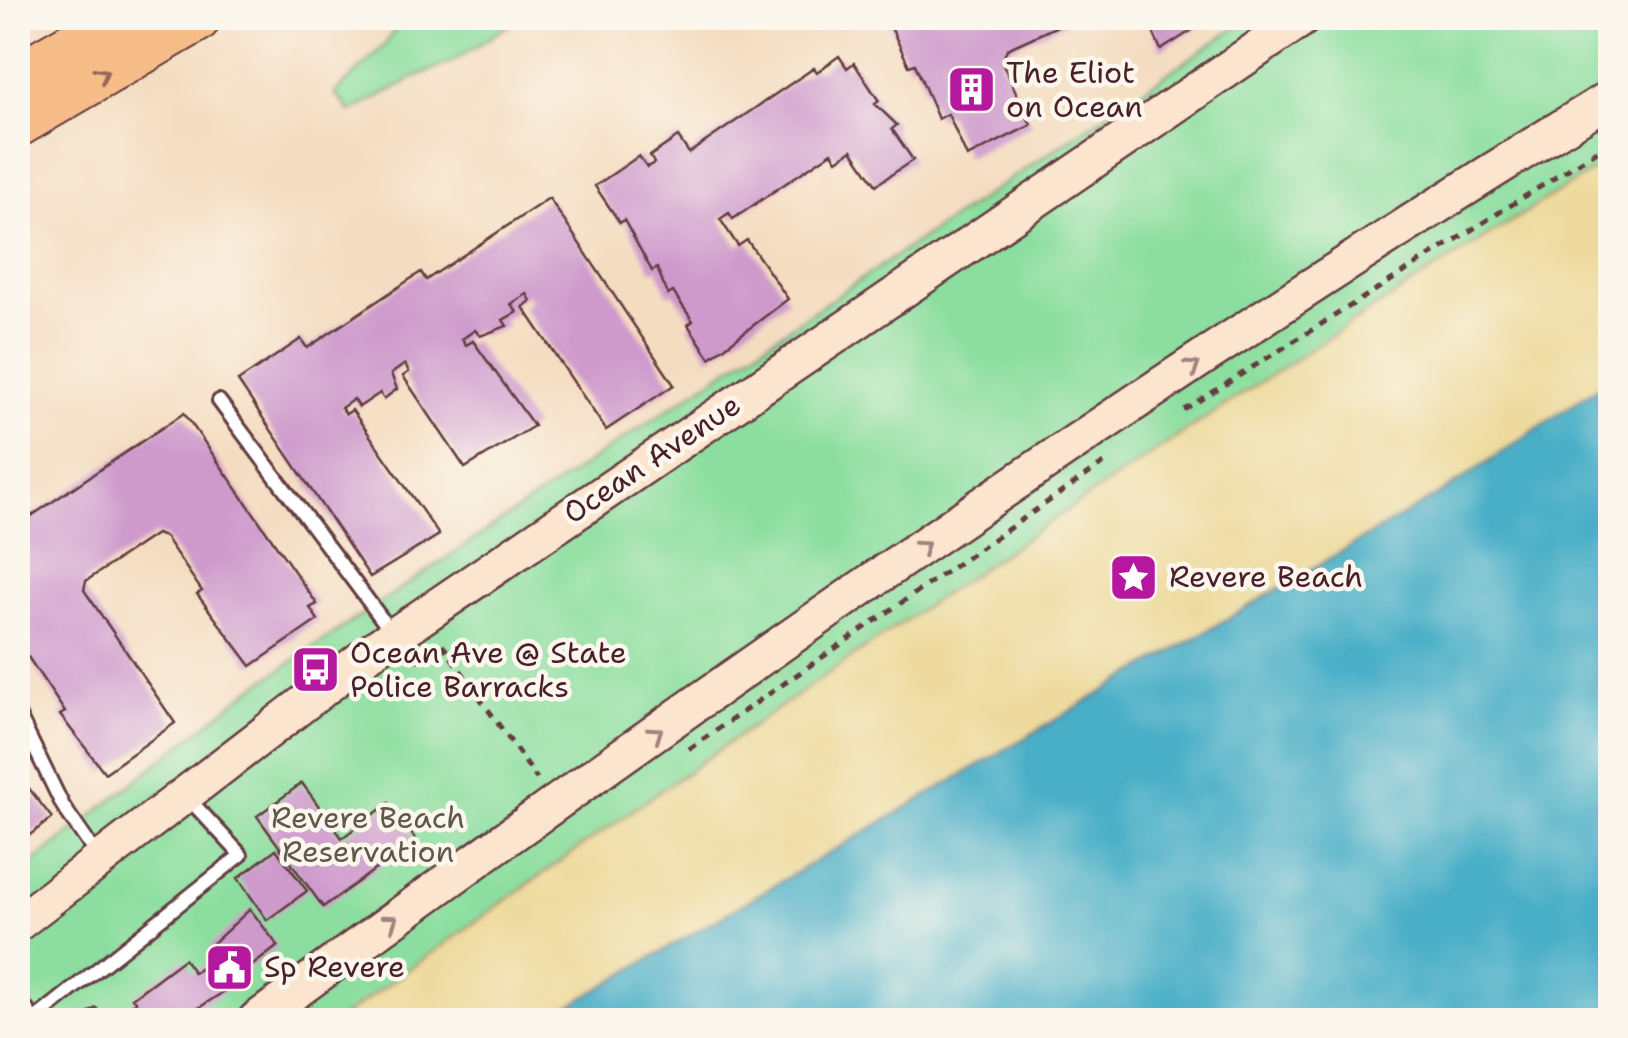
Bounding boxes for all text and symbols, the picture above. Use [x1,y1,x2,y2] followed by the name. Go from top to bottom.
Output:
[1006,52,1143,127] place label: The Eliot on Ocean
[945,64,997,116] building icon: The Eliot on Ocean
[91,66,109,86] one-way arrow
[1182,360,1200,379] one-way arrow
[555,384,749,533] street label: Ocean Avenue
[911,541,930,559] one-way arrow
[1108,551,1160,603] place icon: Revere Beach
[1169,556,1363,597] place label: Revere Beach
[350,632,627,707] place label: Ocean Ave @ State Police Barracks
[289,644,341,696] bus stop icon: Ocean Ave @ State Police Barracks
[645,727,663,745] one-way arrow
[271,797,465,872] park label: Revere Beach Reservation
[380,916,398,933] one-way arrow
[203,941,255,993] public building icon: Sp Revere
[264,946,405,987] place label: Sp Revere

